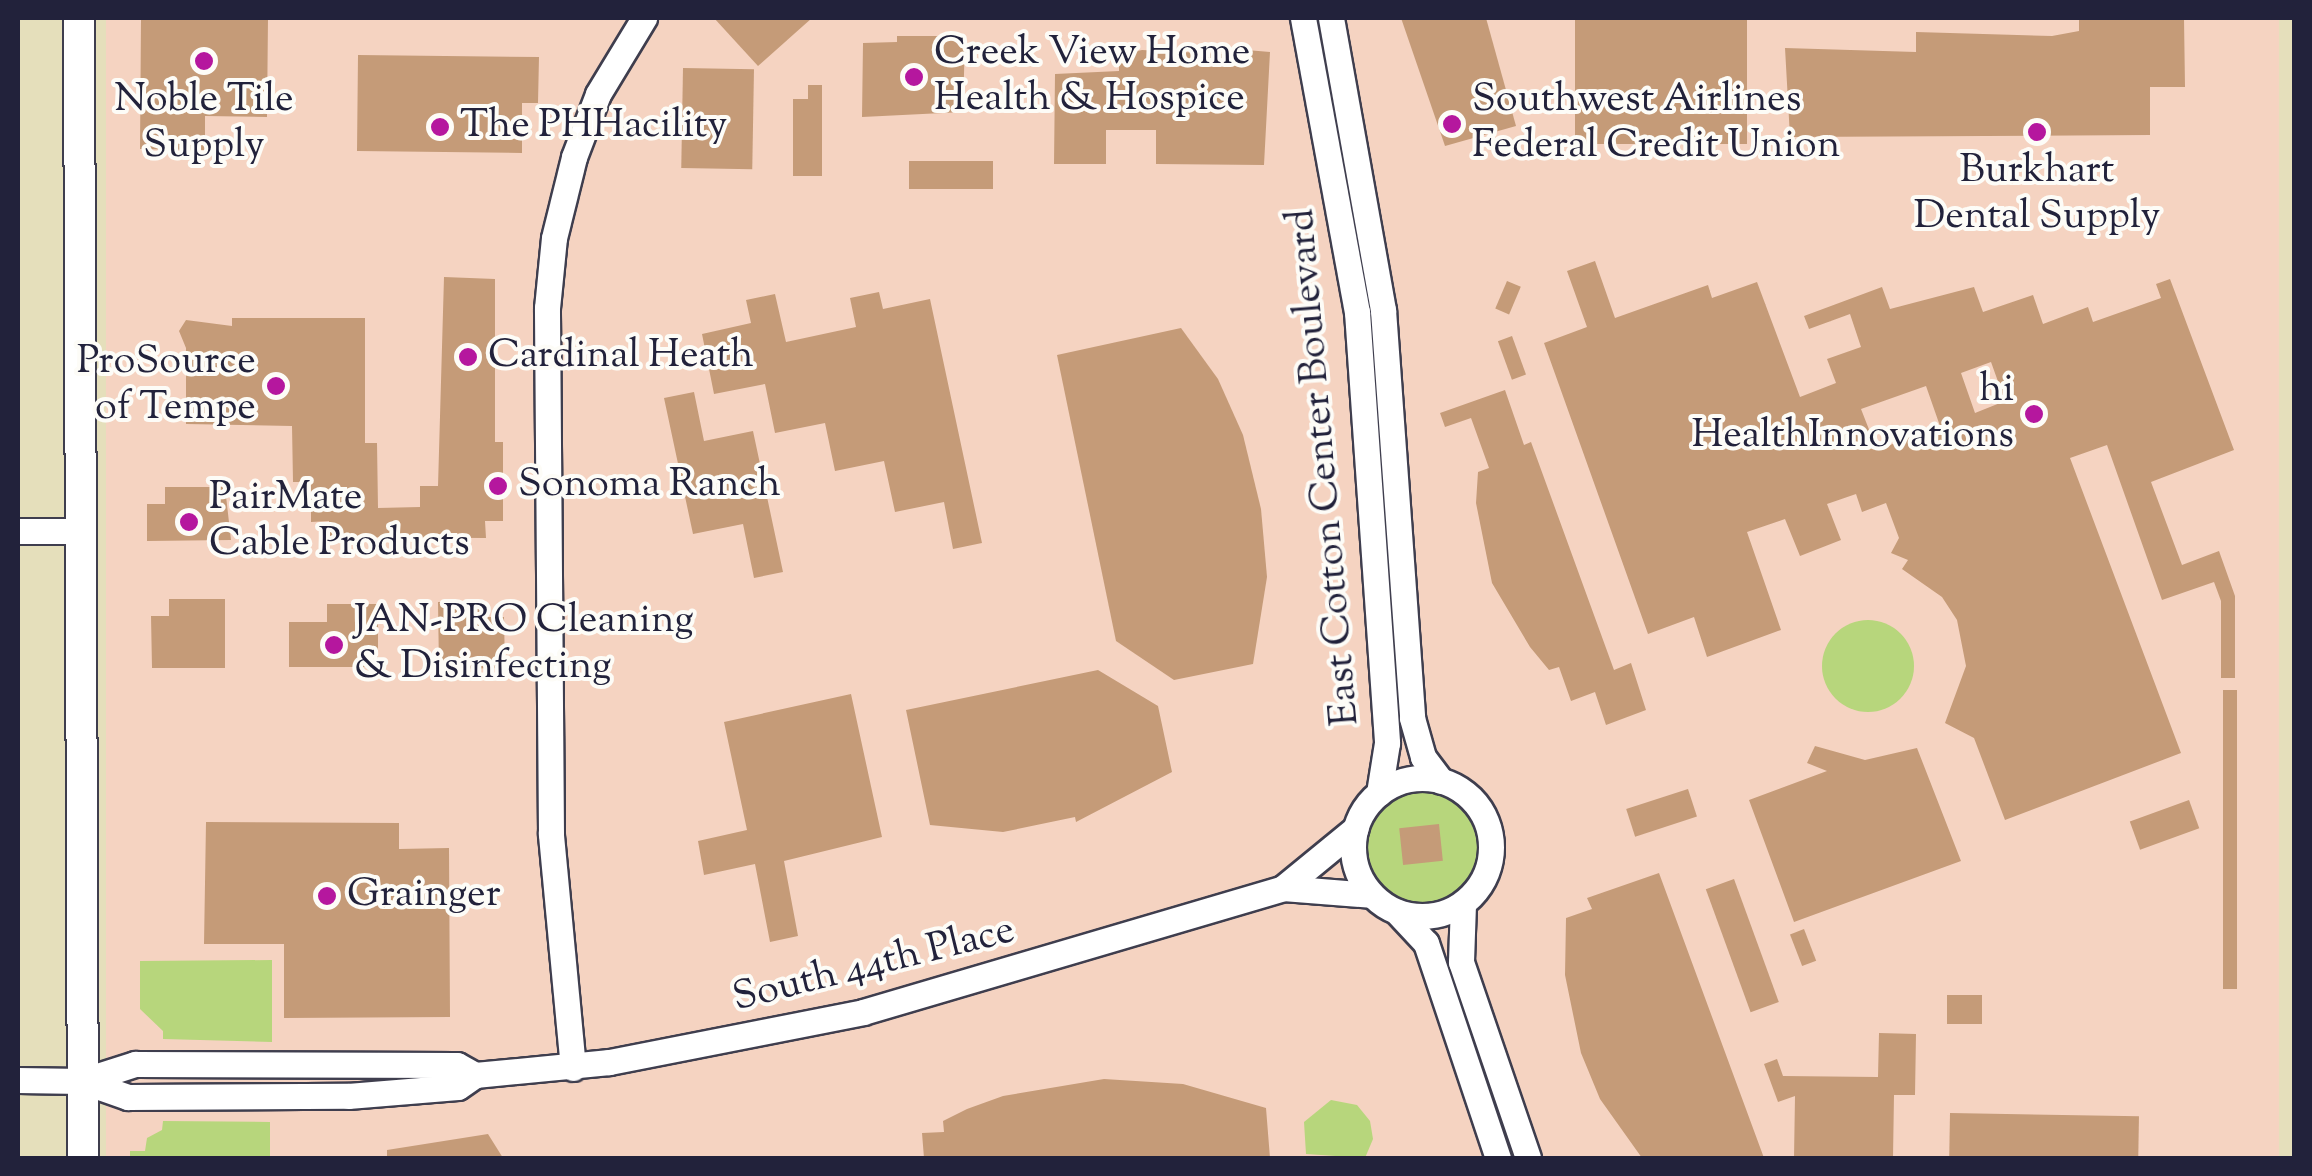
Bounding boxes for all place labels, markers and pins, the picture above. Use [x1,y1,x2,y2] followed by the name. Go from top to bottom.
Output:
[934,30,1250,124] place label: Creek View Home Health & Hospice
[193,50,215,72] marker: Noble Tile Supply
[903,66,925,88] marker: Creek View Home Health & Hospice
[114,77,294,171] place label: Noble Tile Supply
[1472,77,1840,171] place label: Southwest Airlines Federal Credit Union
[460,103,727,151] place label: The PHHacility
[1441,113,1463,135] marker: Southwest Airlines Federal Credit Union
[429,116,451,138] marker: The PHHacility
[2026,121,2048,143] marker: Burkhart Dental Supply
[1914,148,2160,242] place label: Burkhart Dental Supply
[488,333,754,381] place label: Cardinal Heath
[77,339,256,433] place label: ProSource of Tempe
[457,346,479,368] marker: Cardinal Heath
[1692,367,2014,461] place label: hi HealthInnovations
[265,375,287,397] marker: ProSource of Tempe
[2023,403,2045,425] marker: hi HealthInnovations
[518,462,781,510] place label: Sonoma Ranch
[209,475,470,569] place label: PairMate Cable Products
[487,475,509,497] marker: Sonoma Ranch
[178,511,200,533] marker: PairMate Cable Products
[354,598,694,692] place label: JAN-PRO Cleaning & Disinfecting
[323,634,345,656] marker: JAN-PRO Cleaning & Disinfecting
[347,872,501,920] place label: Grainger
[316,885,338,907] marker: Grainger

